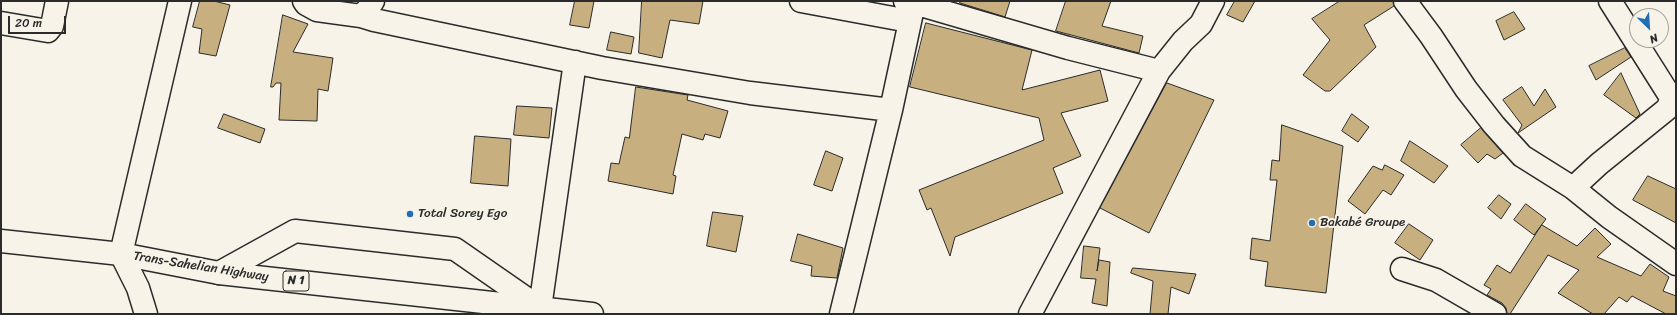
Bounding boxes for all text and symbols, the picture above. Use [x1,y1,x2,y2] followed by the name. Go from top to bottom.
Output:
[10,8,68,34] scale bar
[1629,8,1669,48] north arrow
[15,12,42,34] text: 20 m
[1646,28,1661,49] text: N
[418,206,507,222] place label: Total Sorey Ego
[405,209,415,219] marker: Total Sorey Ego
[1320,215,1405,231] place label: Bakabé Groupe
[1307,218,1317,228] marker: Bakabé Groupe
[132,249,270,285] street label: Trans-Sahelian Highway
[283,271,309,291] road number: N 1

